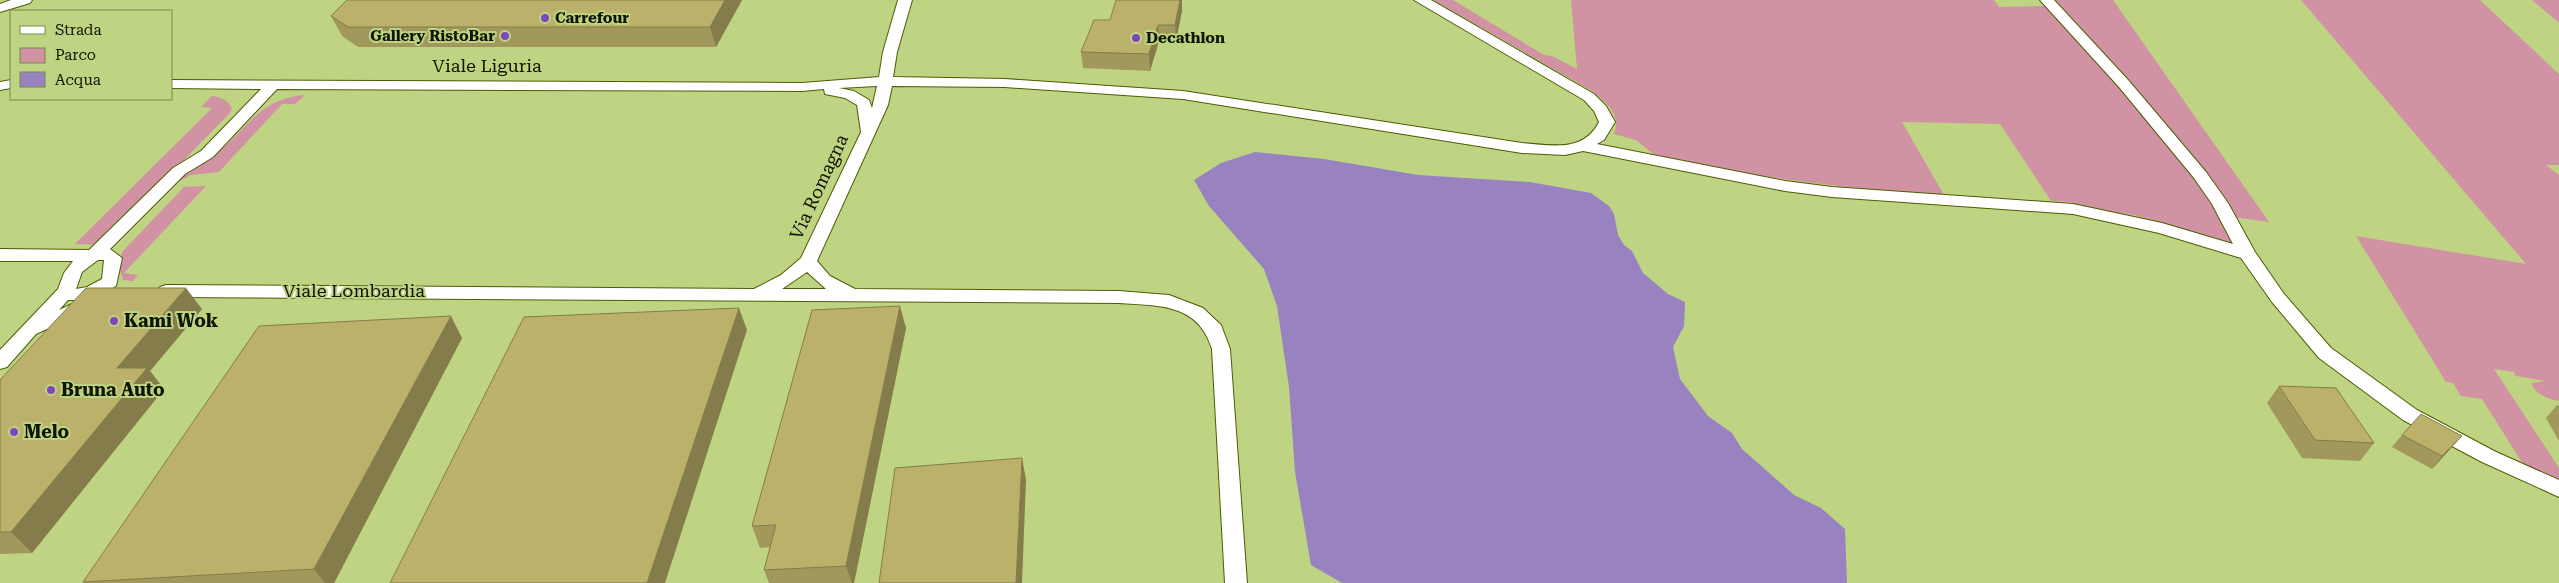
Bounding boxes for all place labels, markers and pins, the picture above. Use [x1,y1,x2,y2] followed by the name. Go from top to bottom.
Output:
[555,9,629,27] place label: Carrefour
[539,12,551,24] marker: Carrefour
[370,27,495,45] place label: Gallery RistoBar
[1146,29,1225,47] place label: Decathlon
[499,30,511,42] marker: Gallery RistoBar
[1130,32,1142,44] marker: Decathlon
[124,310,219,331] place label: Kami Wok
[108,315,120,327] marker: Kami Wok
[61,379,165,400] place label: Bruna Auto
[45,384,57,396] marker: Bruna Auto
[24,421,70,442] place label: Melo
[8,426,20,438] marker: Melo

